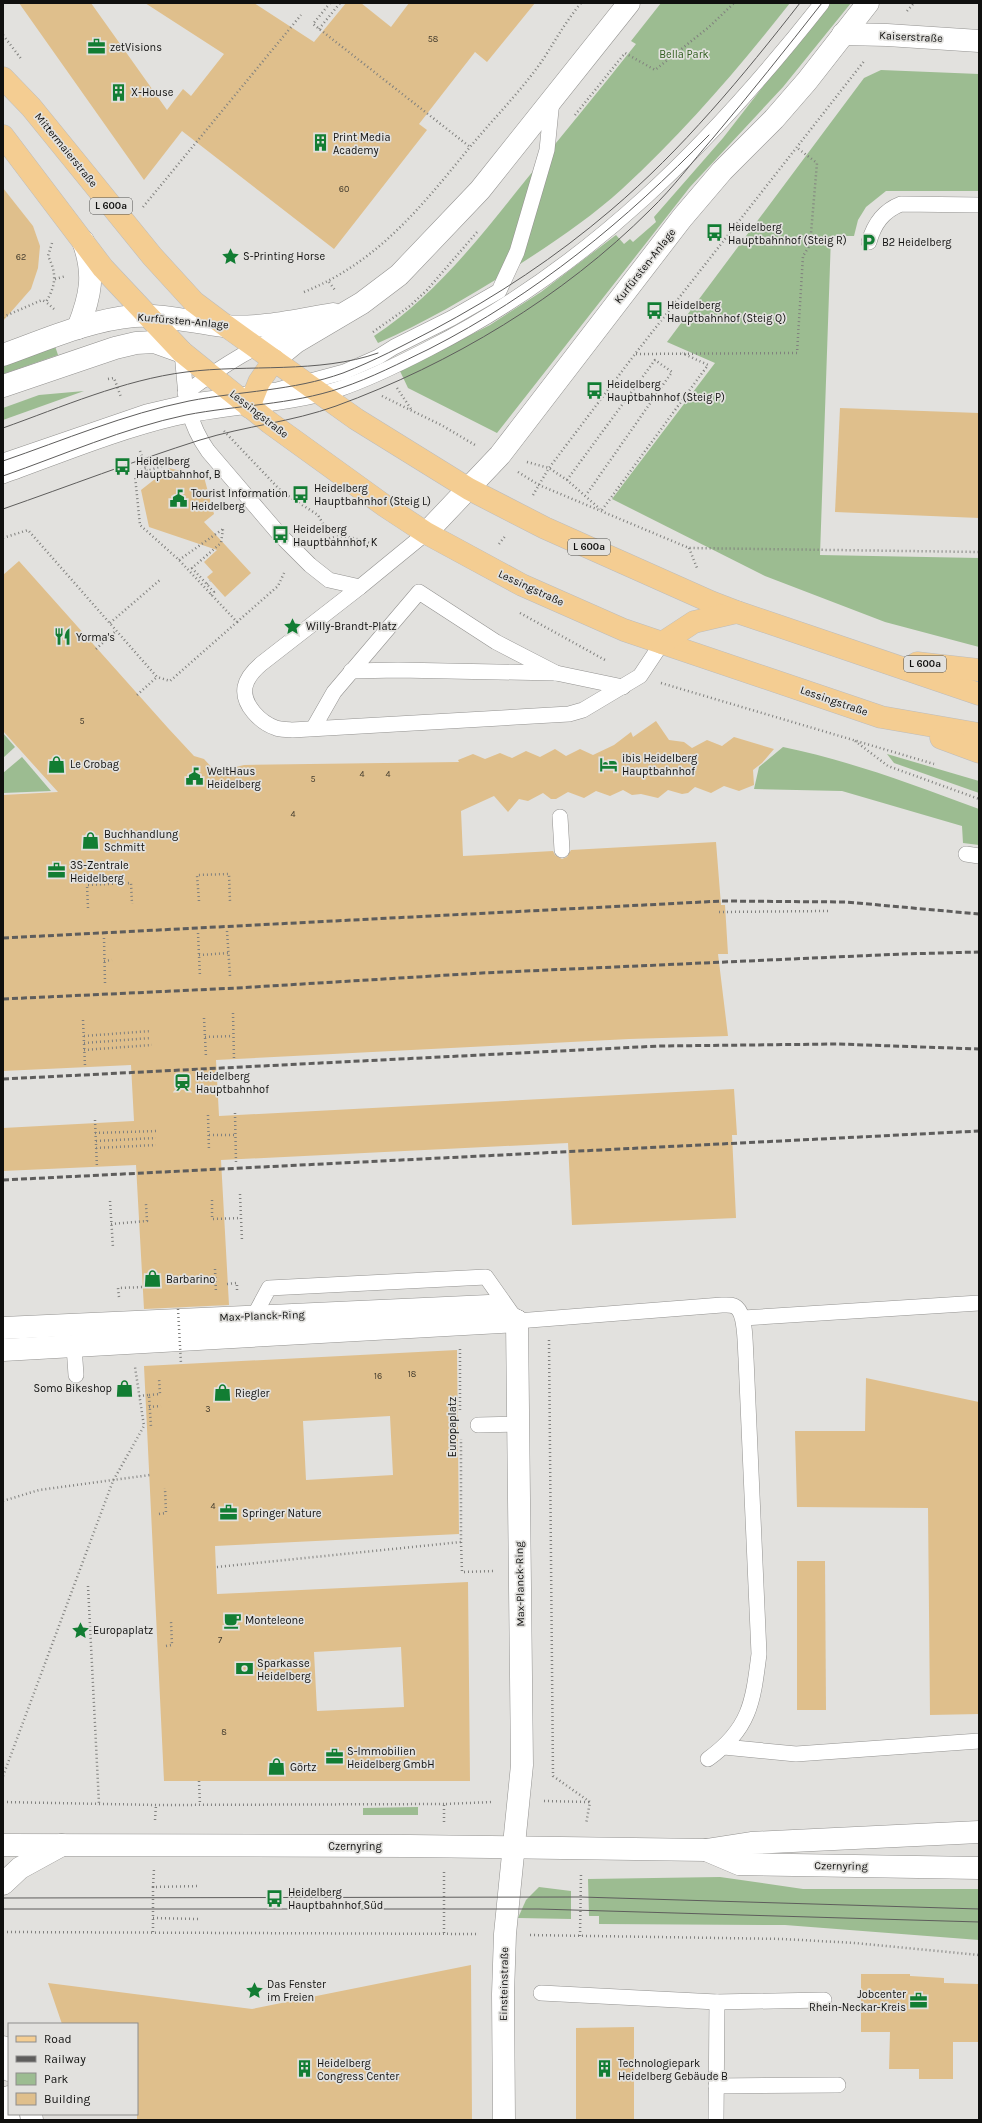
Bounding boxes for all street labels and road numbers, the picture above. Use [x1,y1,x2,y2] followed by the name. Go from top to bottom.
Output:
[879,29,944,45] street label: Kaiserstraße
[32,110,100,190] street label: Mittermaierstraße
[90,198,132,214] road number: L 600a
[612,226,679,306] street label: Kurfürsten-Anlage
[137,311,230,332] street label: Kurfürsten-Anlage
[227,387,291,441] street label: Lessingstraße
[568,539,610,555] road number: L 600a
[496,567,566,609] street label: Lessingstraße
[904,656,946,672] road number: L 600a
[798,683,870,719] street label: Lessingstraße
[219,1308,306,1324] street label: Max-Planck-Ring
[446,1397,459,1457] street label: Europaplatz
[513,1540,527,1627] street label: Max-Planck-Ring
[328,1840,383,1853] street label: Czernyring
[814,1859,869,1873] street label: Czernyring
[497,1947,511,2021] street label: Einsteinstraße

